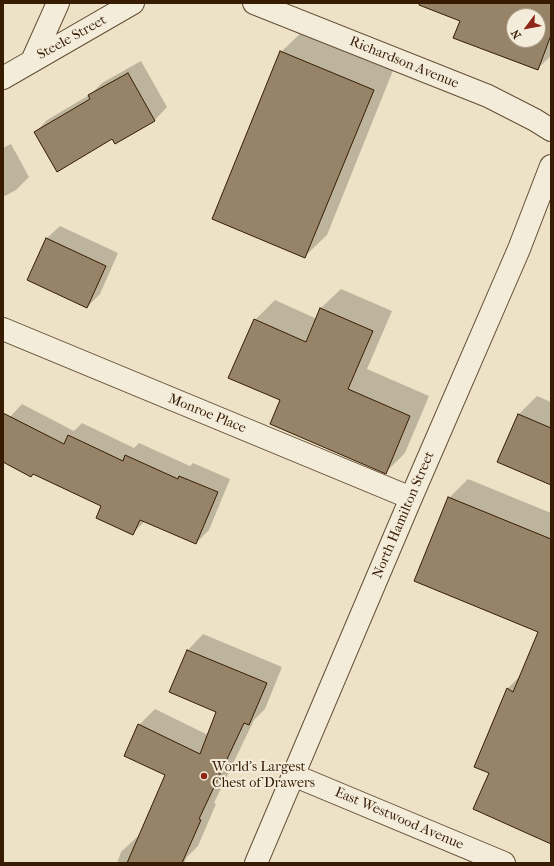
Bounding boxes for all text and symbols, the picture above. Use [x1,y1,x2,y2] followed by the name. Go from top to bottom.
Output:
[506,8,546,48] north arrow
[34,12,110,64] street label: Steele Street
[509,27,524,41] text: N
[347,33,461,93] street label: Richardson Avenue
[166,391,248,437] street label: Monroe Place
[370,449,438,581] street label: North Hamilton Street
[212,760,315,792] place label: World's Largest Chest of Drawers
[199,771,209,781] marker: World's Largest Chest of Drawers
[332,784,466,854] street label: East Westwood Avenue

